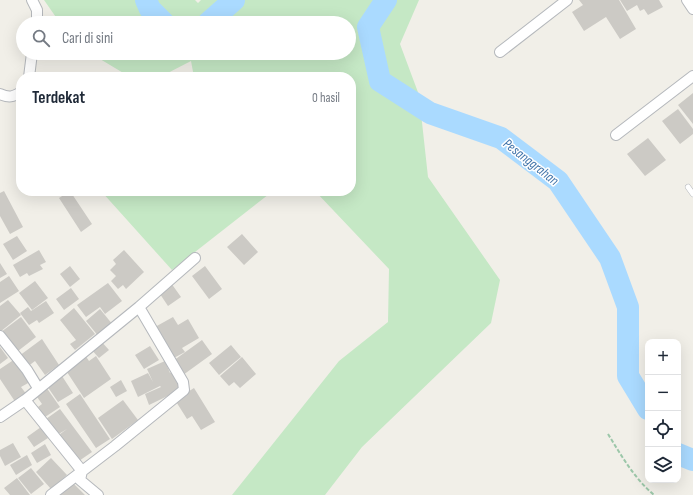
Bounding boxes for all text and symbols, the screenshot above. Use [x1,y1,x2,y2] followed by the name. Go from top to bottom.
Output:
[16,16,356,60] search box
[30,27,52,49] icon: search
[62,29,113,48] text: Cari di sini
[32,88,85,108] text: Terdekat
[312,90,340,106] text: 0 hasil
[500,135,562,189] water label: Pesanggrahan
[645,339,681,483] map controls
[645,339,681,375] button: +
[645,375,681,411] button: −
[645,411,681,447] button: locate
[645,447,681,483] button: layers

